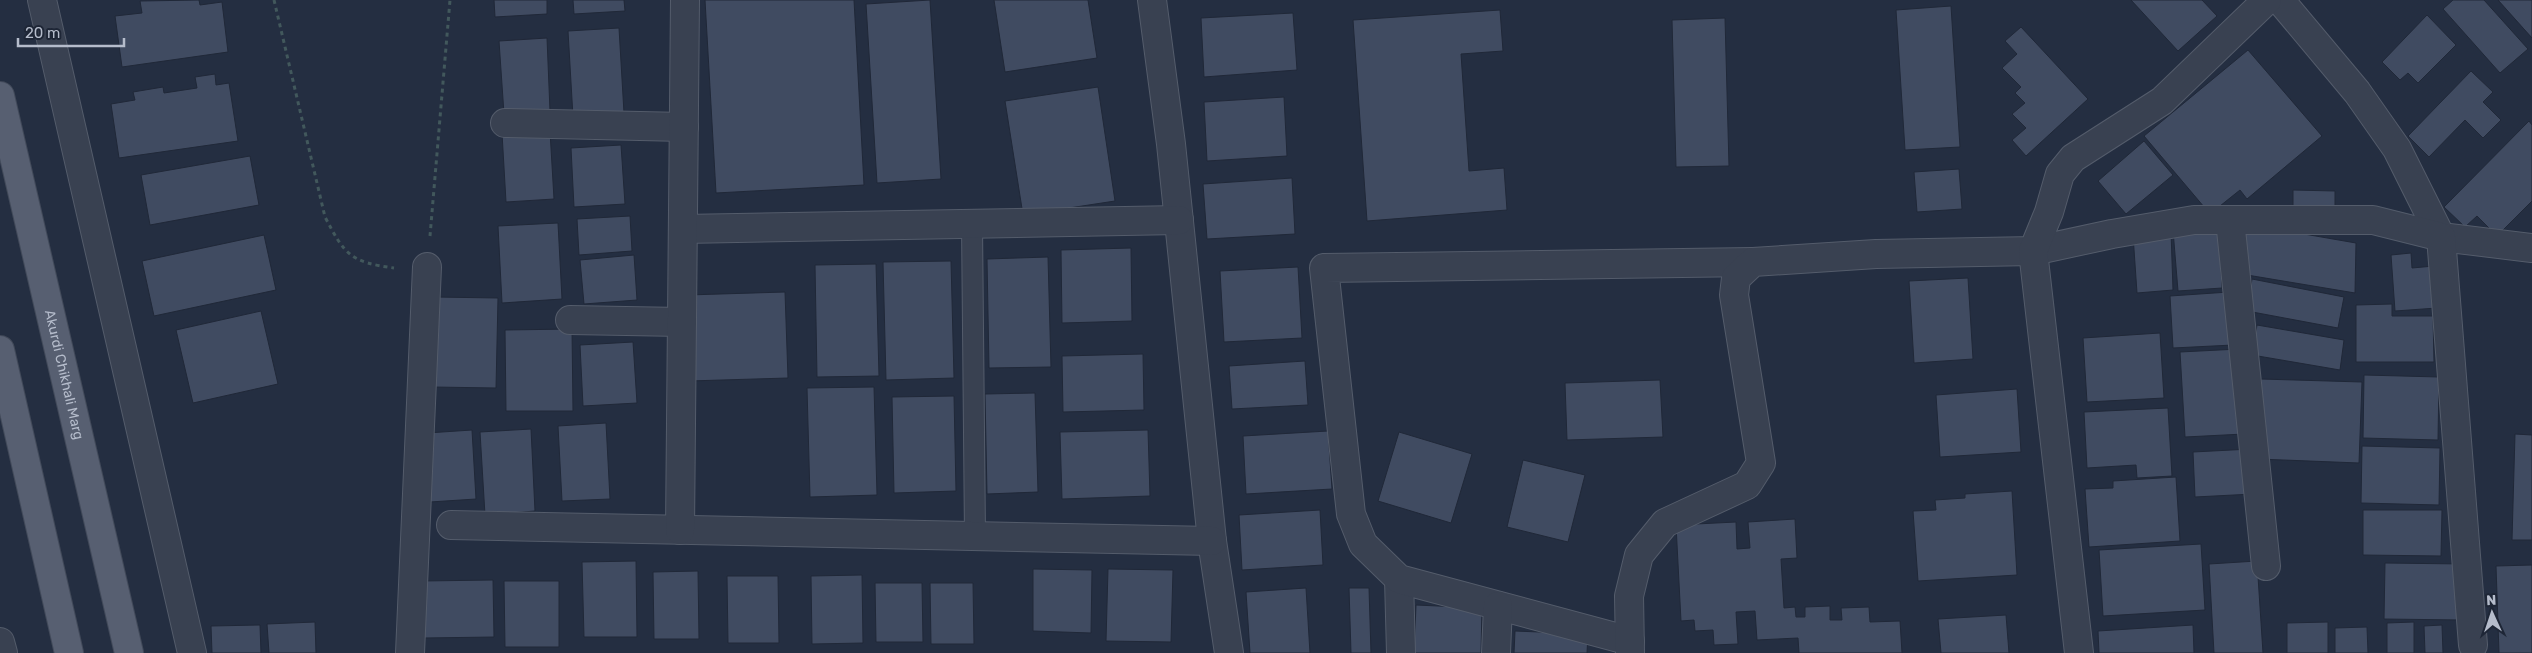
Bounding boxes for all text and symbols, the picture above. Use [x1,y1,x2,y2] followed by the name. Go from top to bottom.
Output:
[18,15,124,47] scale bar
[25,24,60,42] text: 20 m
[41,308,88,441] street label: Akurdi Chikhali Marg
[2467,588,2517,638] north arrow
[2486,592,2497,609] text: N

